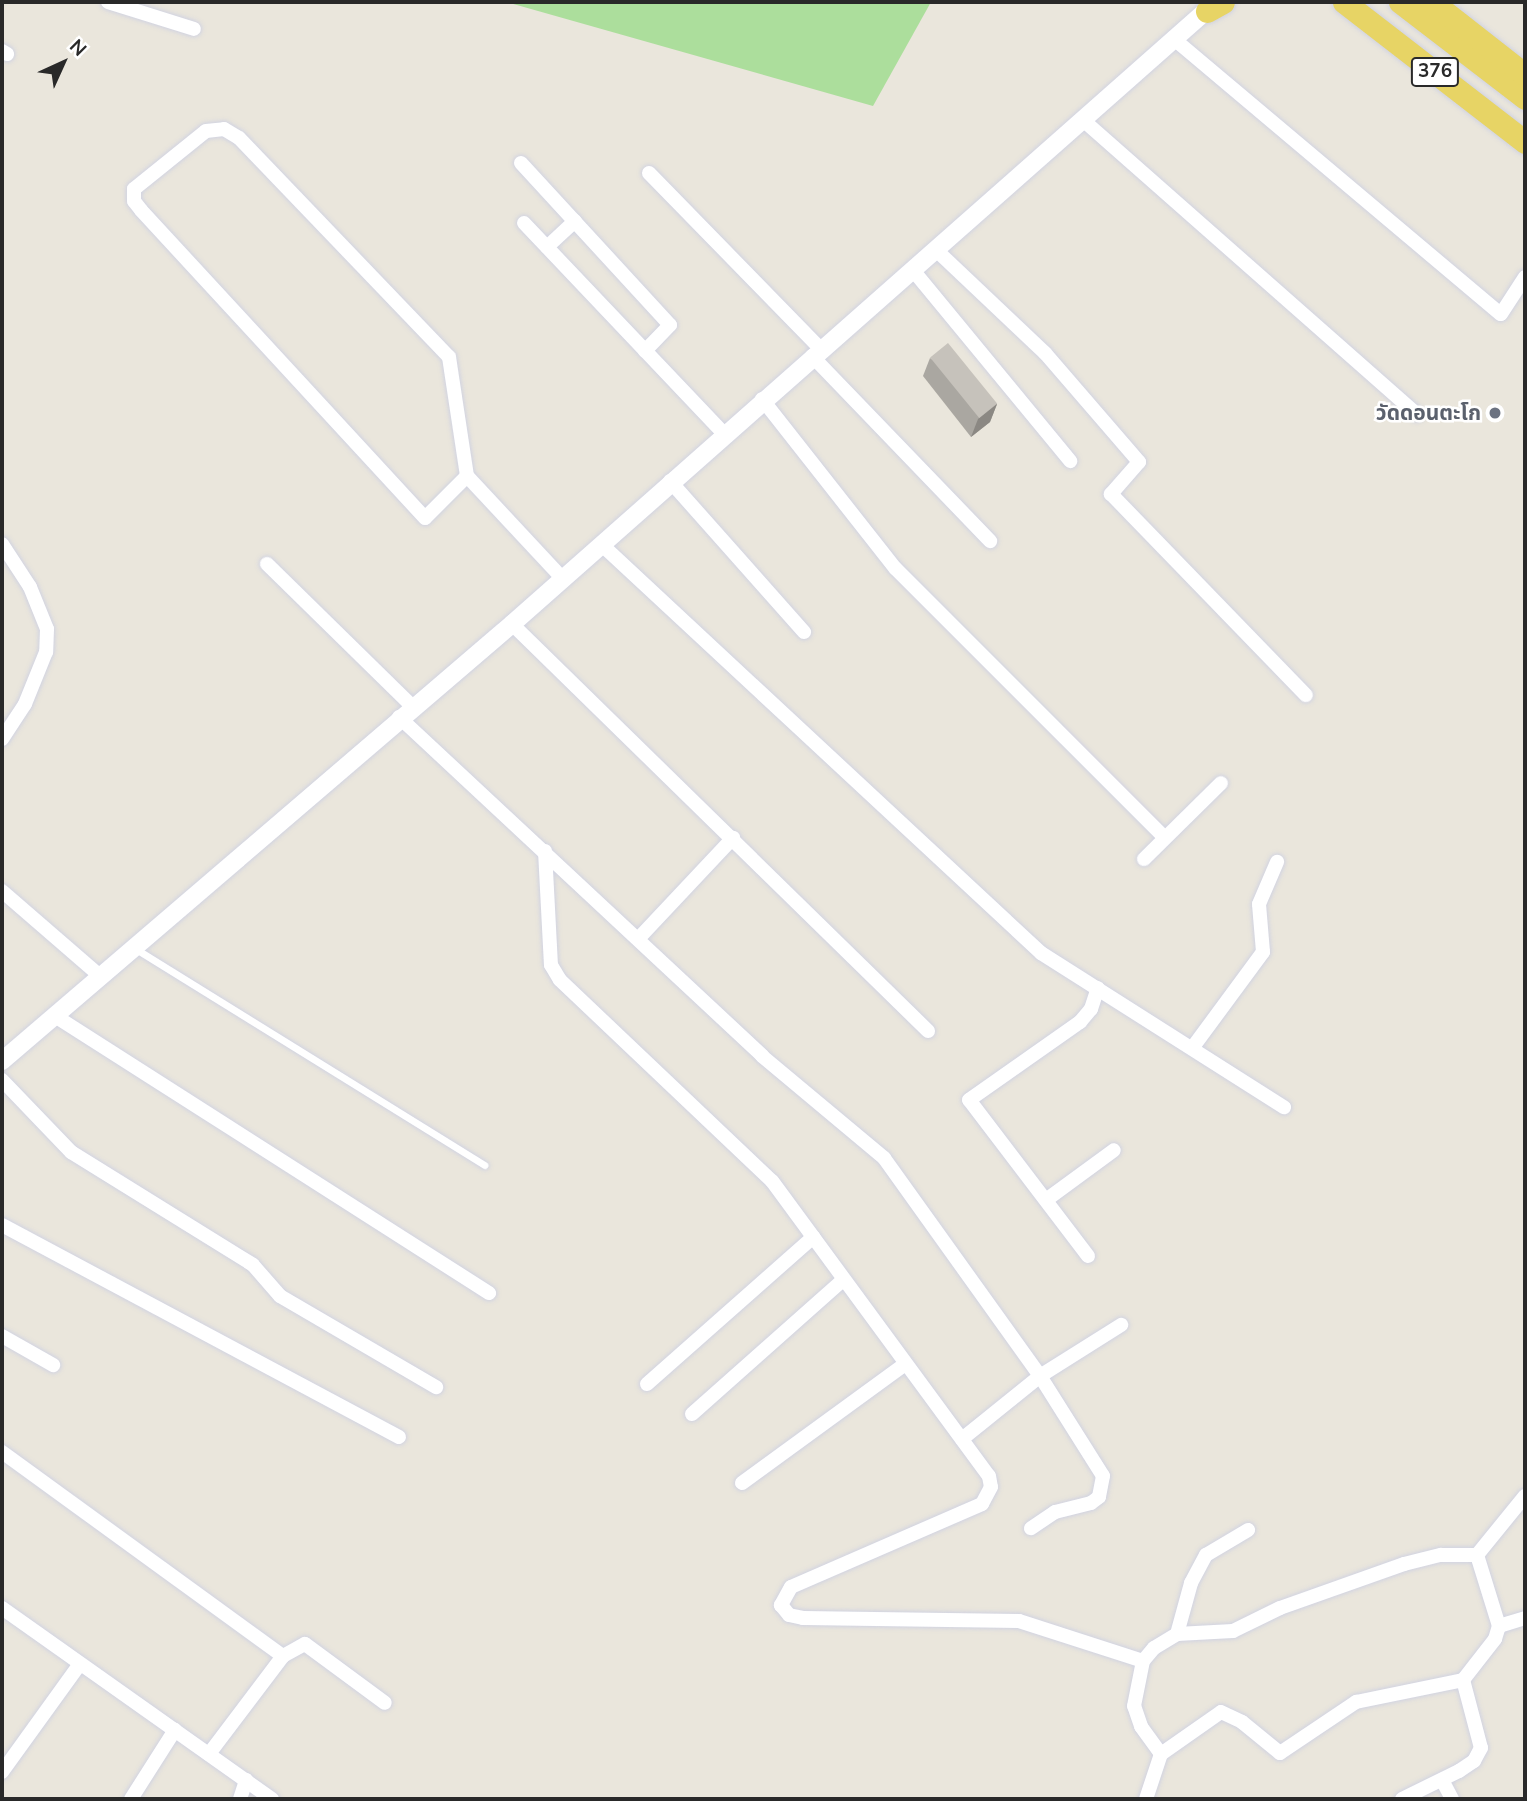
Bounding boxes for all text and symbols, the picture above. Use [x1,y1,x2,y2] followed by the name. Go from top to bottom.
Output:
[28,28,98,98] north arrow
[64,34,92,62] text: N
[1410,57,1460,88] road number: 376
[1376,400,1481,426] place label: วัดดอนตะโก
[1487,405,1503,421] marker: วัดดอนตะโก

